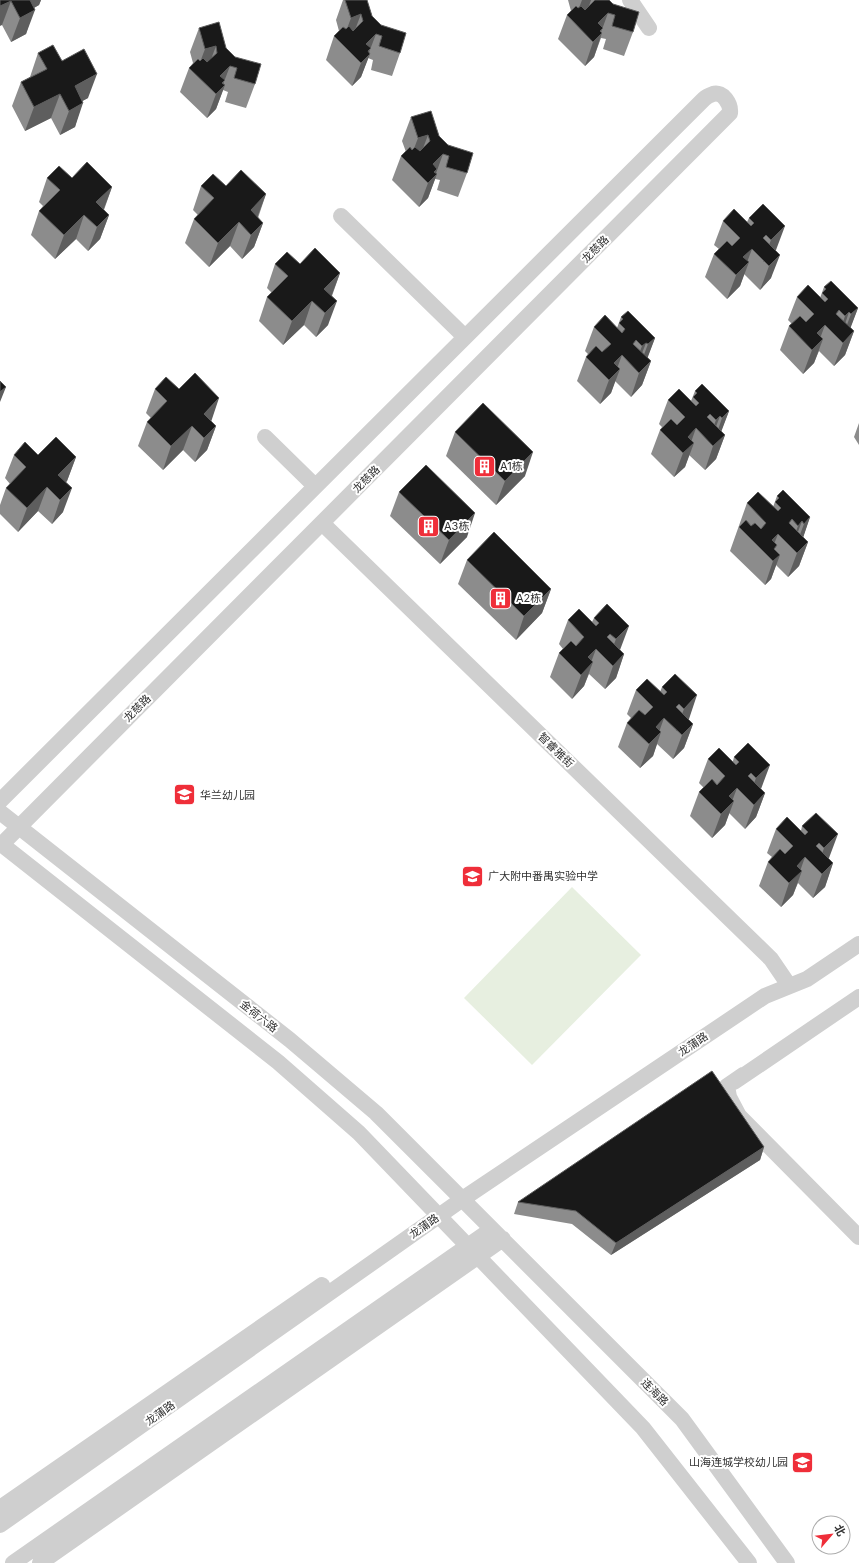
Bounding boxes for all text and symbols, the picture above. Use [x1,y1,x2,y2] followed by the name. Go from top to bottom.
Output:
[578,232,612,266] street label: 龙慈路
[472,453,498,479] building icon: A1栋
[500,459,523,473] place label: A1栋
[349,462,383,496] street label: 龙慈路
[416,513,442,539] building icon: A3栋
[444,519,469,533] place label: A3栋
[487,585,513,611] building icon: A2栋
[516,591,541,605] place label: A2栋
[120,691,154,725] street label: 龙慈路
[535,730,577,770] street label: 智睿雅街
[171,782,197,808] school or university icon: 华兰幼儿园
[200,788,255,802] place label: 华兰幼儿园
[459,863,485,889] school or university icon: 广大附中番禺实验中学
[488,869,598,883] place label: 广大附中番禺实验中学
[237,997,281,1035] street label: 金荷六路
[675,1029,711,1059] street label: 龙蒲路
[406,1211,442,1241] street label: 龙蒲路
[638,1375,672,1409] street label: 连海路
[142,1398,178,1428] street label: 龙蒲路
[790,1449,816,1475] school or university icon: 山海连城学校幼儿园
[689,1455,788,1469] place label: 山海连城学校幼儿园
[811,1515,851,1555] north arrow
[831,1522,849,1538] text: 北

